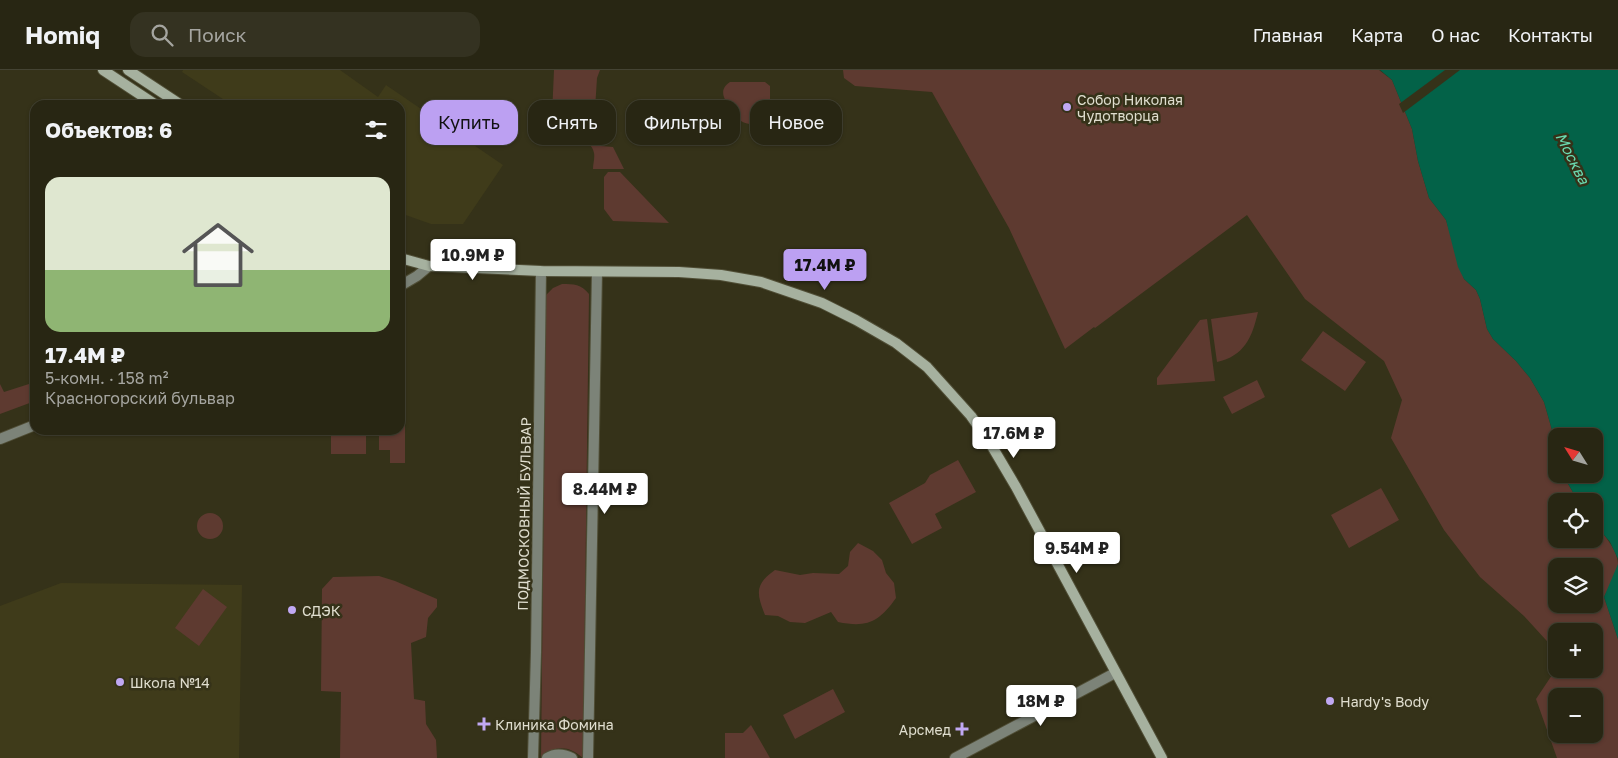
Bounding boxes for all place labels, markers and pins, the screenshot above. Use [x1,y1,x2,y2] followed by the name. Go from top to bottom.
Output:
[1077,91,1183,124] place label: Собор Николая Чудотворца
[1061,101,1073,113] marker: Собор Николая Чудотворца
[427,238,519,281] pin: 10.9M ₽
[779,248,871,291] pin: 17.4M ₽
[968,416,1060,459] pin: 17.6M ₽
[559,472,651,515] pin: 8.44M ₽
[1031,532,1123,574] pin: 9.54M ₽
[302,602,341,619] place label: СДЭК
[286,604,298,616] marker: СДЭК
[130,674,210,691] place label: Школа №14
[114,676,126,688] marker: Школа №14
[1006,684,1076,727] pin: 18M ₽
[1340,693,1429,710] place label: Hardy's Body
[1324,695,1336,707] marker: Hardy's Body
[495,716,614,733] place label: Клиника Фомина
[477,717,491,731] marker: Клиника Фомина
[899,721,952,738] place label: Арсмед
[955,722,969,736] marker: Арсмед

